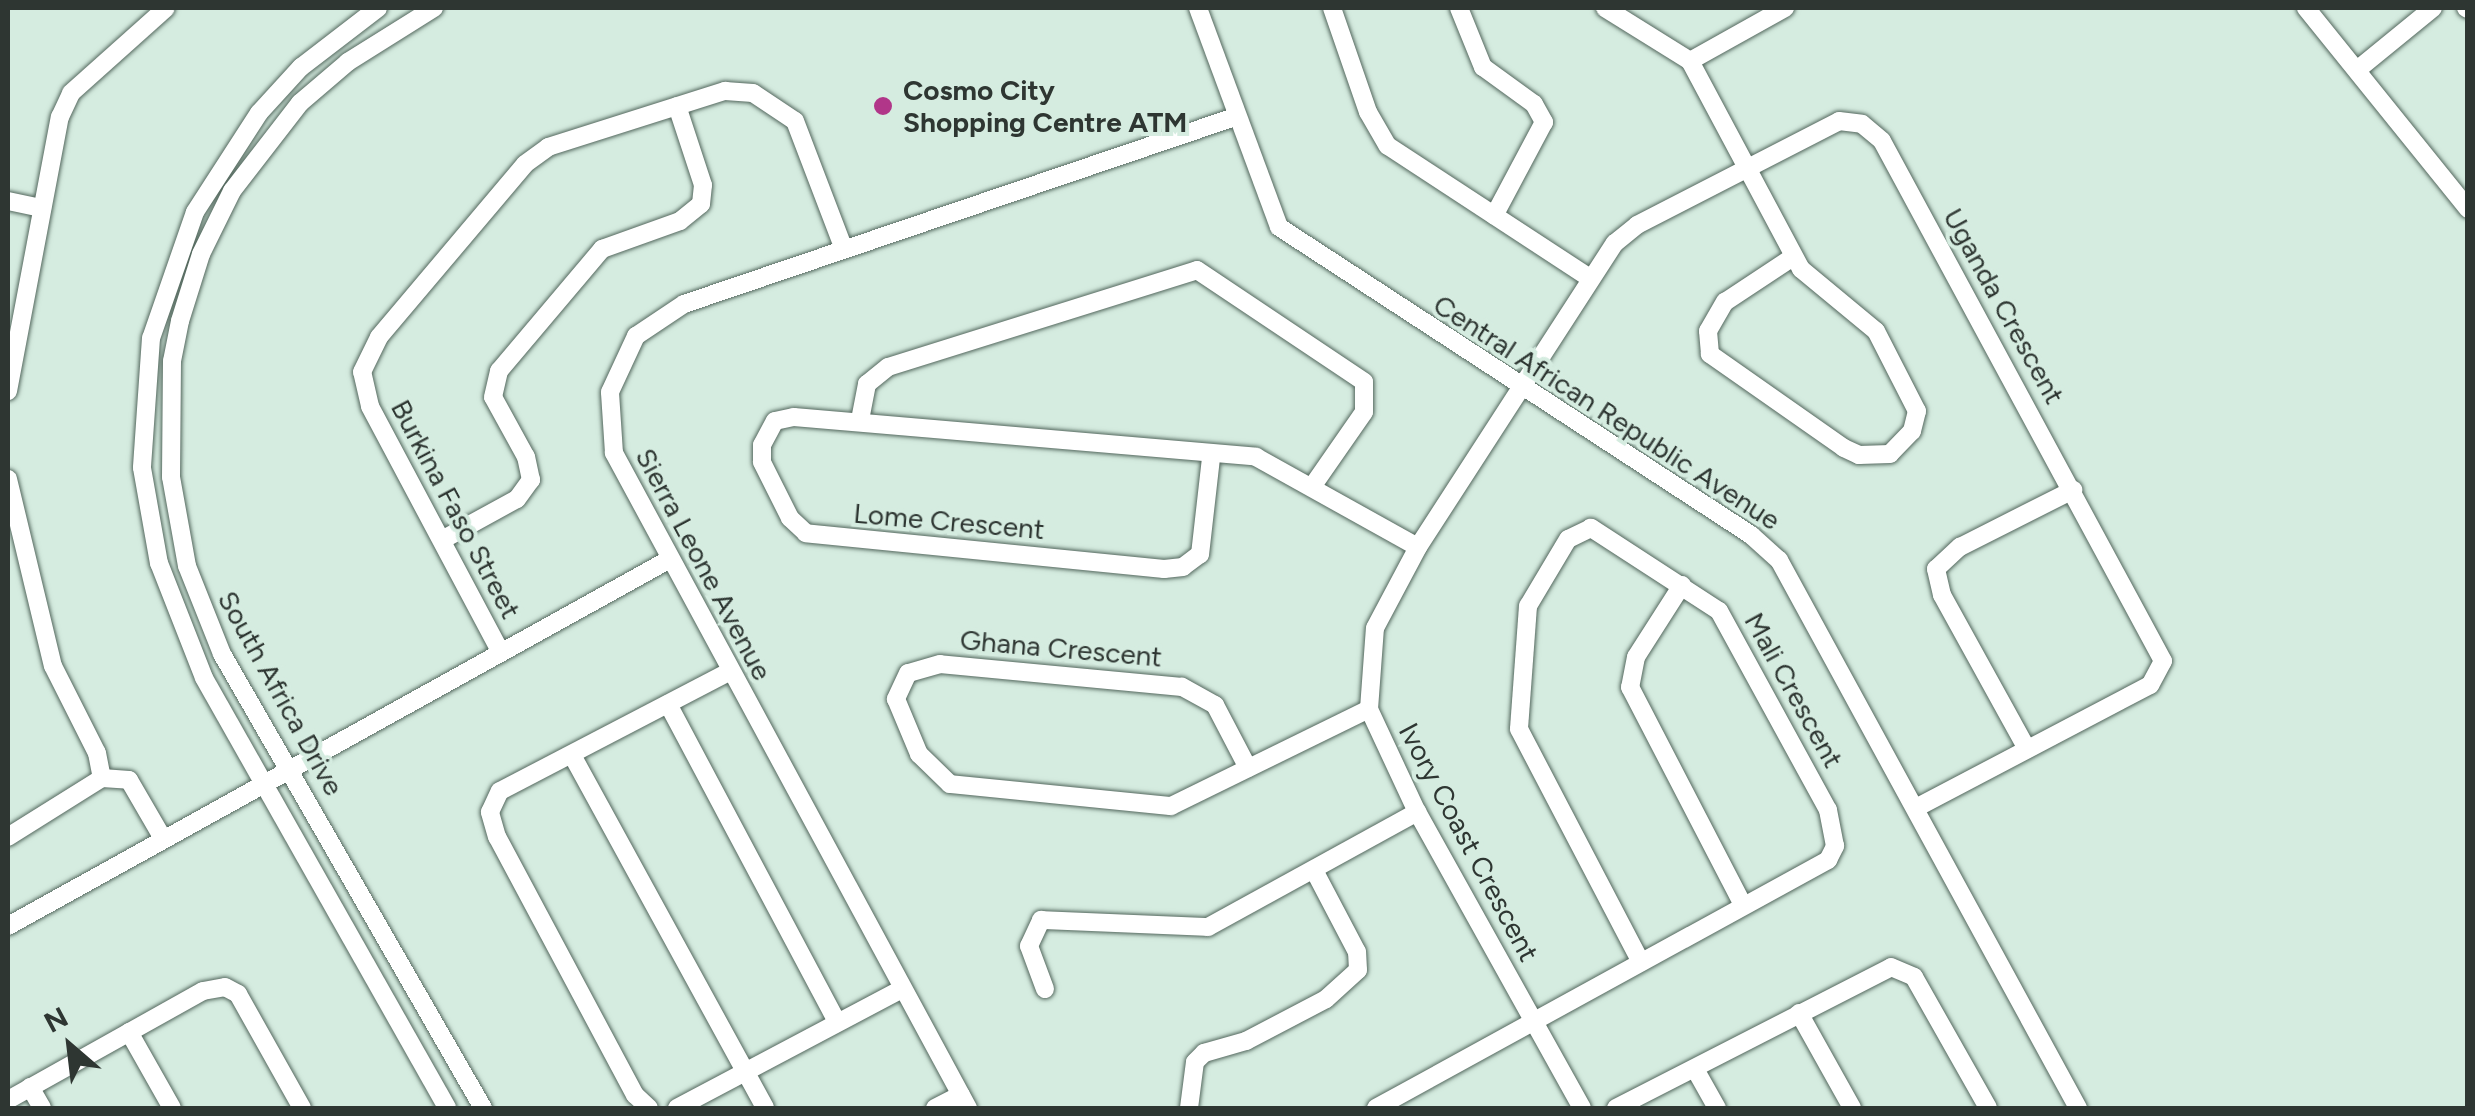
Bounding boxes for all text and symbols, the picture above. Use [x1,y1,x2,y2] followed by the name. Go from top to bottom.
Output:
[903,73,1187,139] place label: Cosmo City Shopping Centre ATM
[872,95,894,117] marker: Cosmo City Shopping Centre ATM
[1936,202,2072,410] street label: Uganda Crescent
[1427,287,1787,537] street label: Central African Republic Avenue
[384,394,528,624] street label: Burkina Faso Street
[629,442,779,686] street label: Sierra Leone Avenue
[852,496,1046,546] street label: Lome Crescent
[211,585,351,801] street label: South Africa Drive
[1738,607,1850,773] street label: Mali Crescent
[959,622,1163,674] street label: Ghana Crescent
[1392,717,1546,967] street label: Ivory Coast Crescent
[20,996,120,1096] north arrow
[38,999,73,1040] text: N

